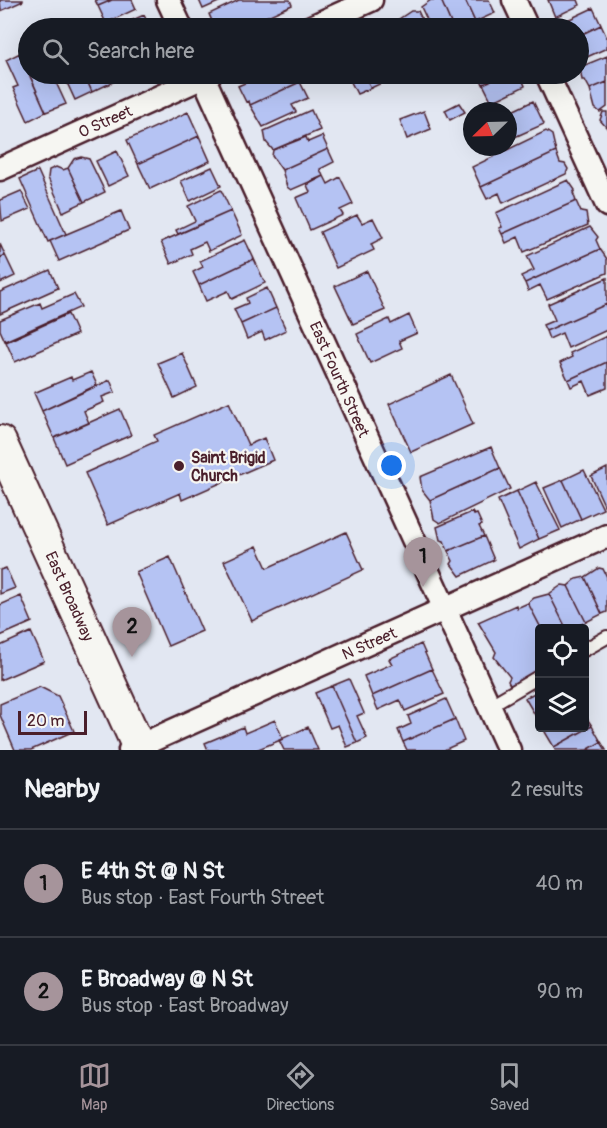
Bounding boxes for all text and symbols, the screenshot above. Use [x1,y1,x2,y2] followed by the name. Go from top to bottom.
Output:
[18,18,589,84] search box
[39,35,72,68] icon: search
[87,37,194,65] text: Search here
[75,101,136,143] street label: O Street
[463,102,517,156] north arrow
[305,318,374,441] street label: East Fourth Street
[191,448,266,486] place label: Saint Brigid Church
[377,451,406,480] your location
[172,459,186,473] marker: Saint Brigid Church
[404,538,442,587] pin: 1
[40,548,98,645] street label: East Broadway
[112,608,152,657] pin: 2
[339,623,400,665] street label: N Street
[535,624,589,732] map controls
[535,624,589,678] button: locate
[535,678,589,732] button: layers
[18,708,87,736] scale bar
[27,711,65,731] text: 20 m
[24,773,100,805] text: Nearby
[511,777,583,802] text: 2 results
[81,857,224,885] text: E 4th St @ N St
[40,871,47,896] text: 1
[536,871,583,896] text: 40 m
[81,885,324,910] text: Bus stop · East Fourth Street
[81,965,253,993] text: E Broadway @ N St
[38,979,49,1004] text: 2
[537,979,583,1004] text: 90 m
[81,993,288,1018] text: Bus stop · East Broadway
[78,1059,111,1115] tab: Map
[266,1059,334,1115] tab: Directions
[490,1059,529,1115] tab: Saved

